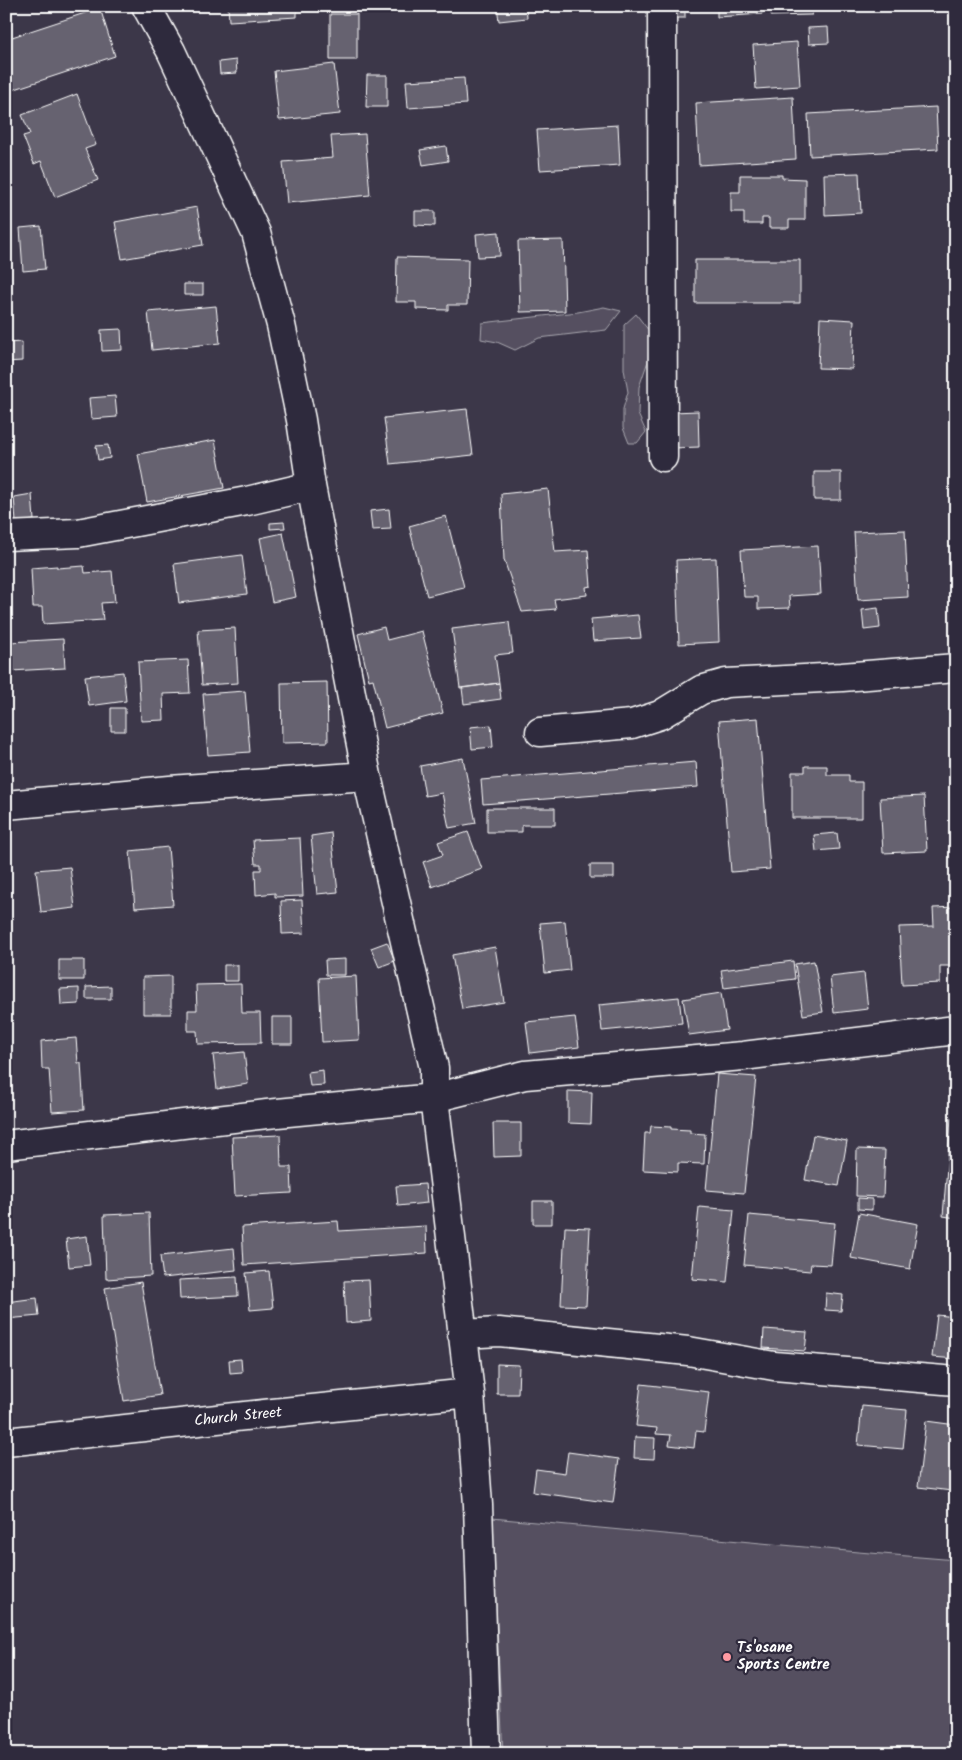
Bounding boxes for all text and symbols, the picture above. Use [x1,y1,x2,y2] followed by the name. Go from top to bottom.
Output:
[193,1400,283,1434] street label: Church Street
[737,1636,830,1677] place label: Ts'osane Sports Centre
[721,1651,733,1663] marker: Ts'osane Sports Centre

